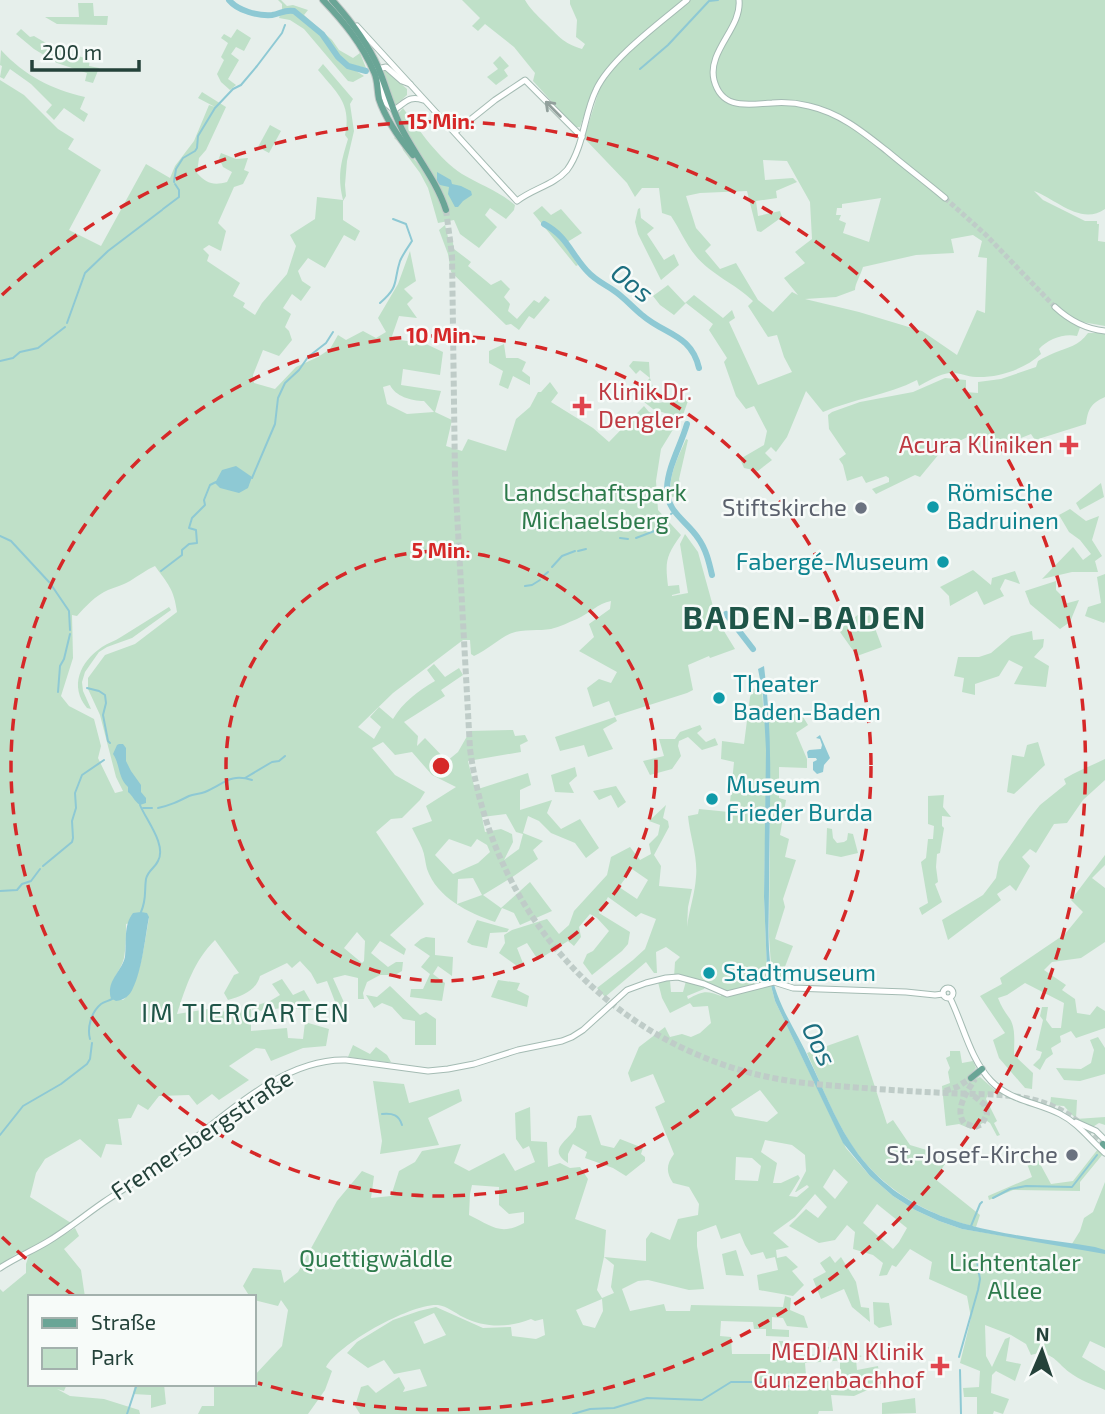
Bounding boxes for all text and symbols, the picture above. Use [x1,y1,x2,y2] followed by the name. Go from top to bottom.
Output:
[32,28,138,72] scale bar
[42,39,102,64] text: 200 m
[545,100,562,117] one-way arrow
[407,108,475,133] text: 15 Min.
[606,256,660,308] water label: Oos
[406,322,476,347] text: 10 Min.
[598,376,692,433] place label: Klinik Dr. Dengler
[572,396,592,416] marker: Klinik Dr. Dengler
[899,429,1053,458] place label: Acura Kliniken
[1059,435,1079,455] marker: Acura Kliniken
[503,477,687,534] park label: Landschaftspark Michaelsberg
[947,477,1059,534] place label: Römische Badruinen
[722,492,847,521] place label: Stiftskirche
[925,499,941,515] marker: Römische Badruinen
[853,500,869,516] marker: Stiftskirche
[412,537,470,562] text: 5 Min.
[736,546,929,575] place label: Fabergé-Museum
[935,554,951,570] marker: Fabergé-Museum
[683,597,927,635] district label: BADEN-BADEN
[733,668,881,725] place label: Theater Baden-Baden
[711,690,727,706] marker: Theater Baden-Baden
[429,754,453,778] centre of rings
[726,769,873,826] place label: Museum Frieder Burda
[704,791,720,807] marker: Museum Frieder Burda
[723,957,876,986] place label: Stadtmuseum
[701,965,717,981] marker: Stadtmuseum
[141,996,351,1027] district label: IM TIERGARTEN
[797,1016,844,1070] water label: Oos
[105,1062,298,1205] street label: Fremersbergstraße
[886,1139,1058,1168] place label: St.-Josef-Kirche
[1064,1147,1080,1163] marker: St.-Josef-Kirche
[299,1243,453,1272] park label: Quettigwäldle
[949,1247,1081,1304] park label: Lichtentaler Allee
[28,1295,256,1386] legend
[91,1309,156,1334] text: Straße
[1007,1316,1077,1386] north arrow
[1035,1322,1050,1345] text: N
[753,1336,925,1393] place label: MEDIAN Klinik Gunzenbachhof
[91,1344,134,1369] text: Park
[930,1356,950,1376] marker: MEDIAN Klinik Gunzenbachhof

